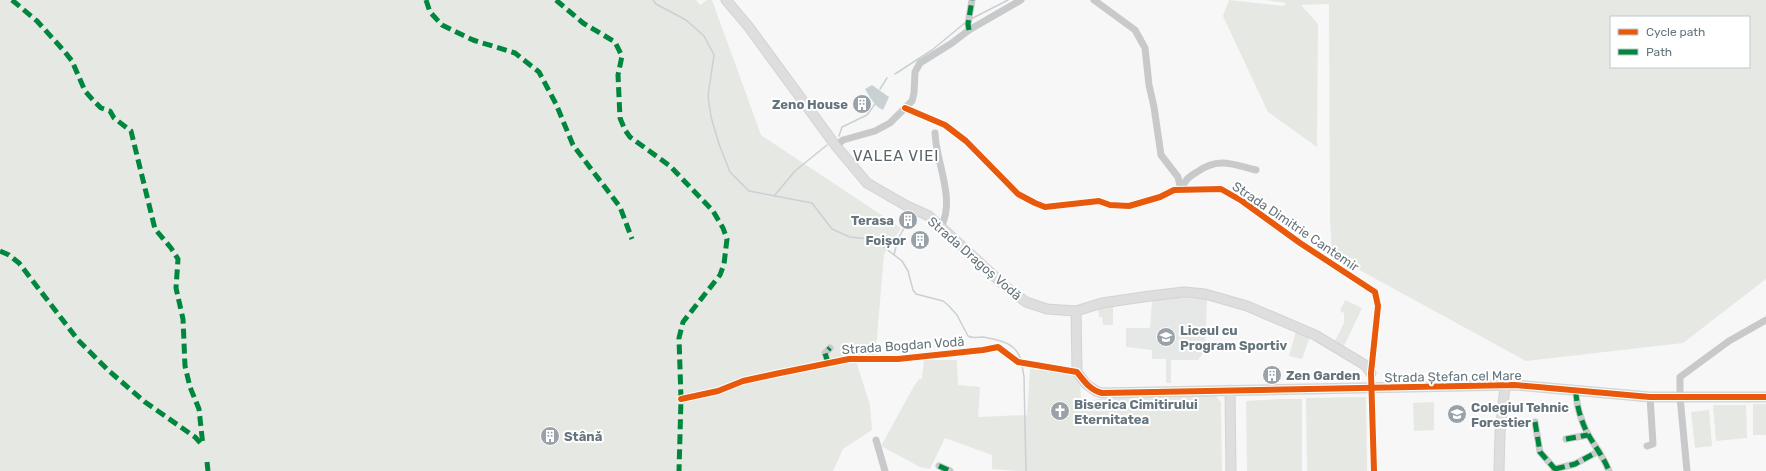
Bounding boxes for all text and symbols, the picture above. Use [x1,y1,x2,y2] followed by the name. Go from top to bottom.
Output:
[1610,16,1750,68] legend
[1646,25,1705,39] text: Cycle path
[1646,45,1672,59] text: Path
[851,93,873,115] building icon: Zeno House
[772,97,848,112] place label: Zeno House
[853,147,939,165] district label: VALEA VIEI
[1230,178,1362,274] street label: Strada Dimitrie Cantemir
[897,209,919,231] building icon: Terasa
[851,213,894,228] place label: Terasa
[924,214,1025,304] street label: Strada Dragoș Vodă
[909,229,931,251] building icon: Foișor
[865,233,906,248] place label: Foișor
[1180,323,1287,353] place label: Liceul cu Program Sportiv
[1155,326,1177,348] school or university icon: Liceul cu Program Sportiv
[841,334,965,358] street label: Strada Bogdan Vodă
[1261,364,1283,386] building icon: Zen Garden
[1286,368,1360,383] place label: Zen Garden
[1384,368,1522,385] street label: Strada Ștefan cel Mare
[1074,397,1198,427] place label: Biserica Cimitirului Eternitatea
[1049,400,1071,422] church icon: Biserica Cimitirului Eternitatea
[1471,400,1569,430] place label: Colegiul Tehnic Forestier
[1446,403,1468,425] school or university icon: Colegiul Tehnic Forestier
[539,425,561,447] building icon: Stână
[564,429,602,444] place label: Stână

